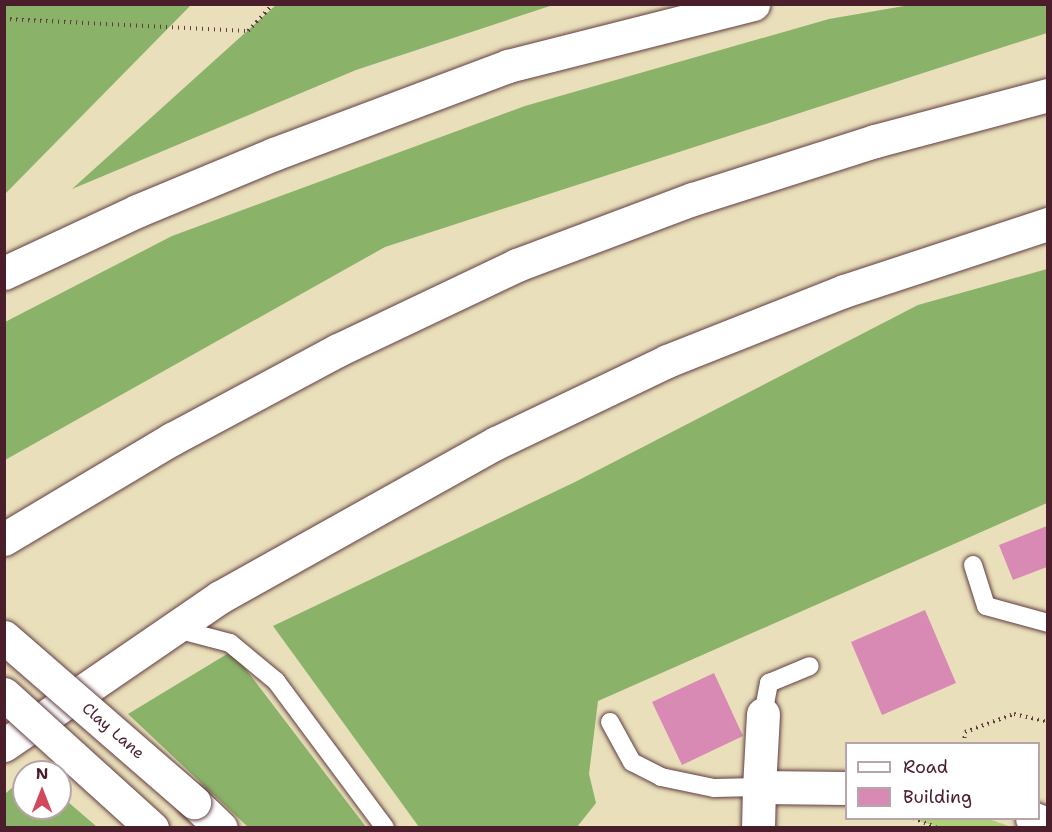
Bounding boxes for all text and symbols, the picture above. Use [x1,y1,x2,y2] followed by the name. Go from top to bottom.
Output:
[78,699,148,763] street label: Clay Lane
[845,742,1040,820] legend
[903,755,948,779] text: Road
[12,760,72,820] north arrow
[36,763,48,784] text: N
[903,785,972,809] text: Building

